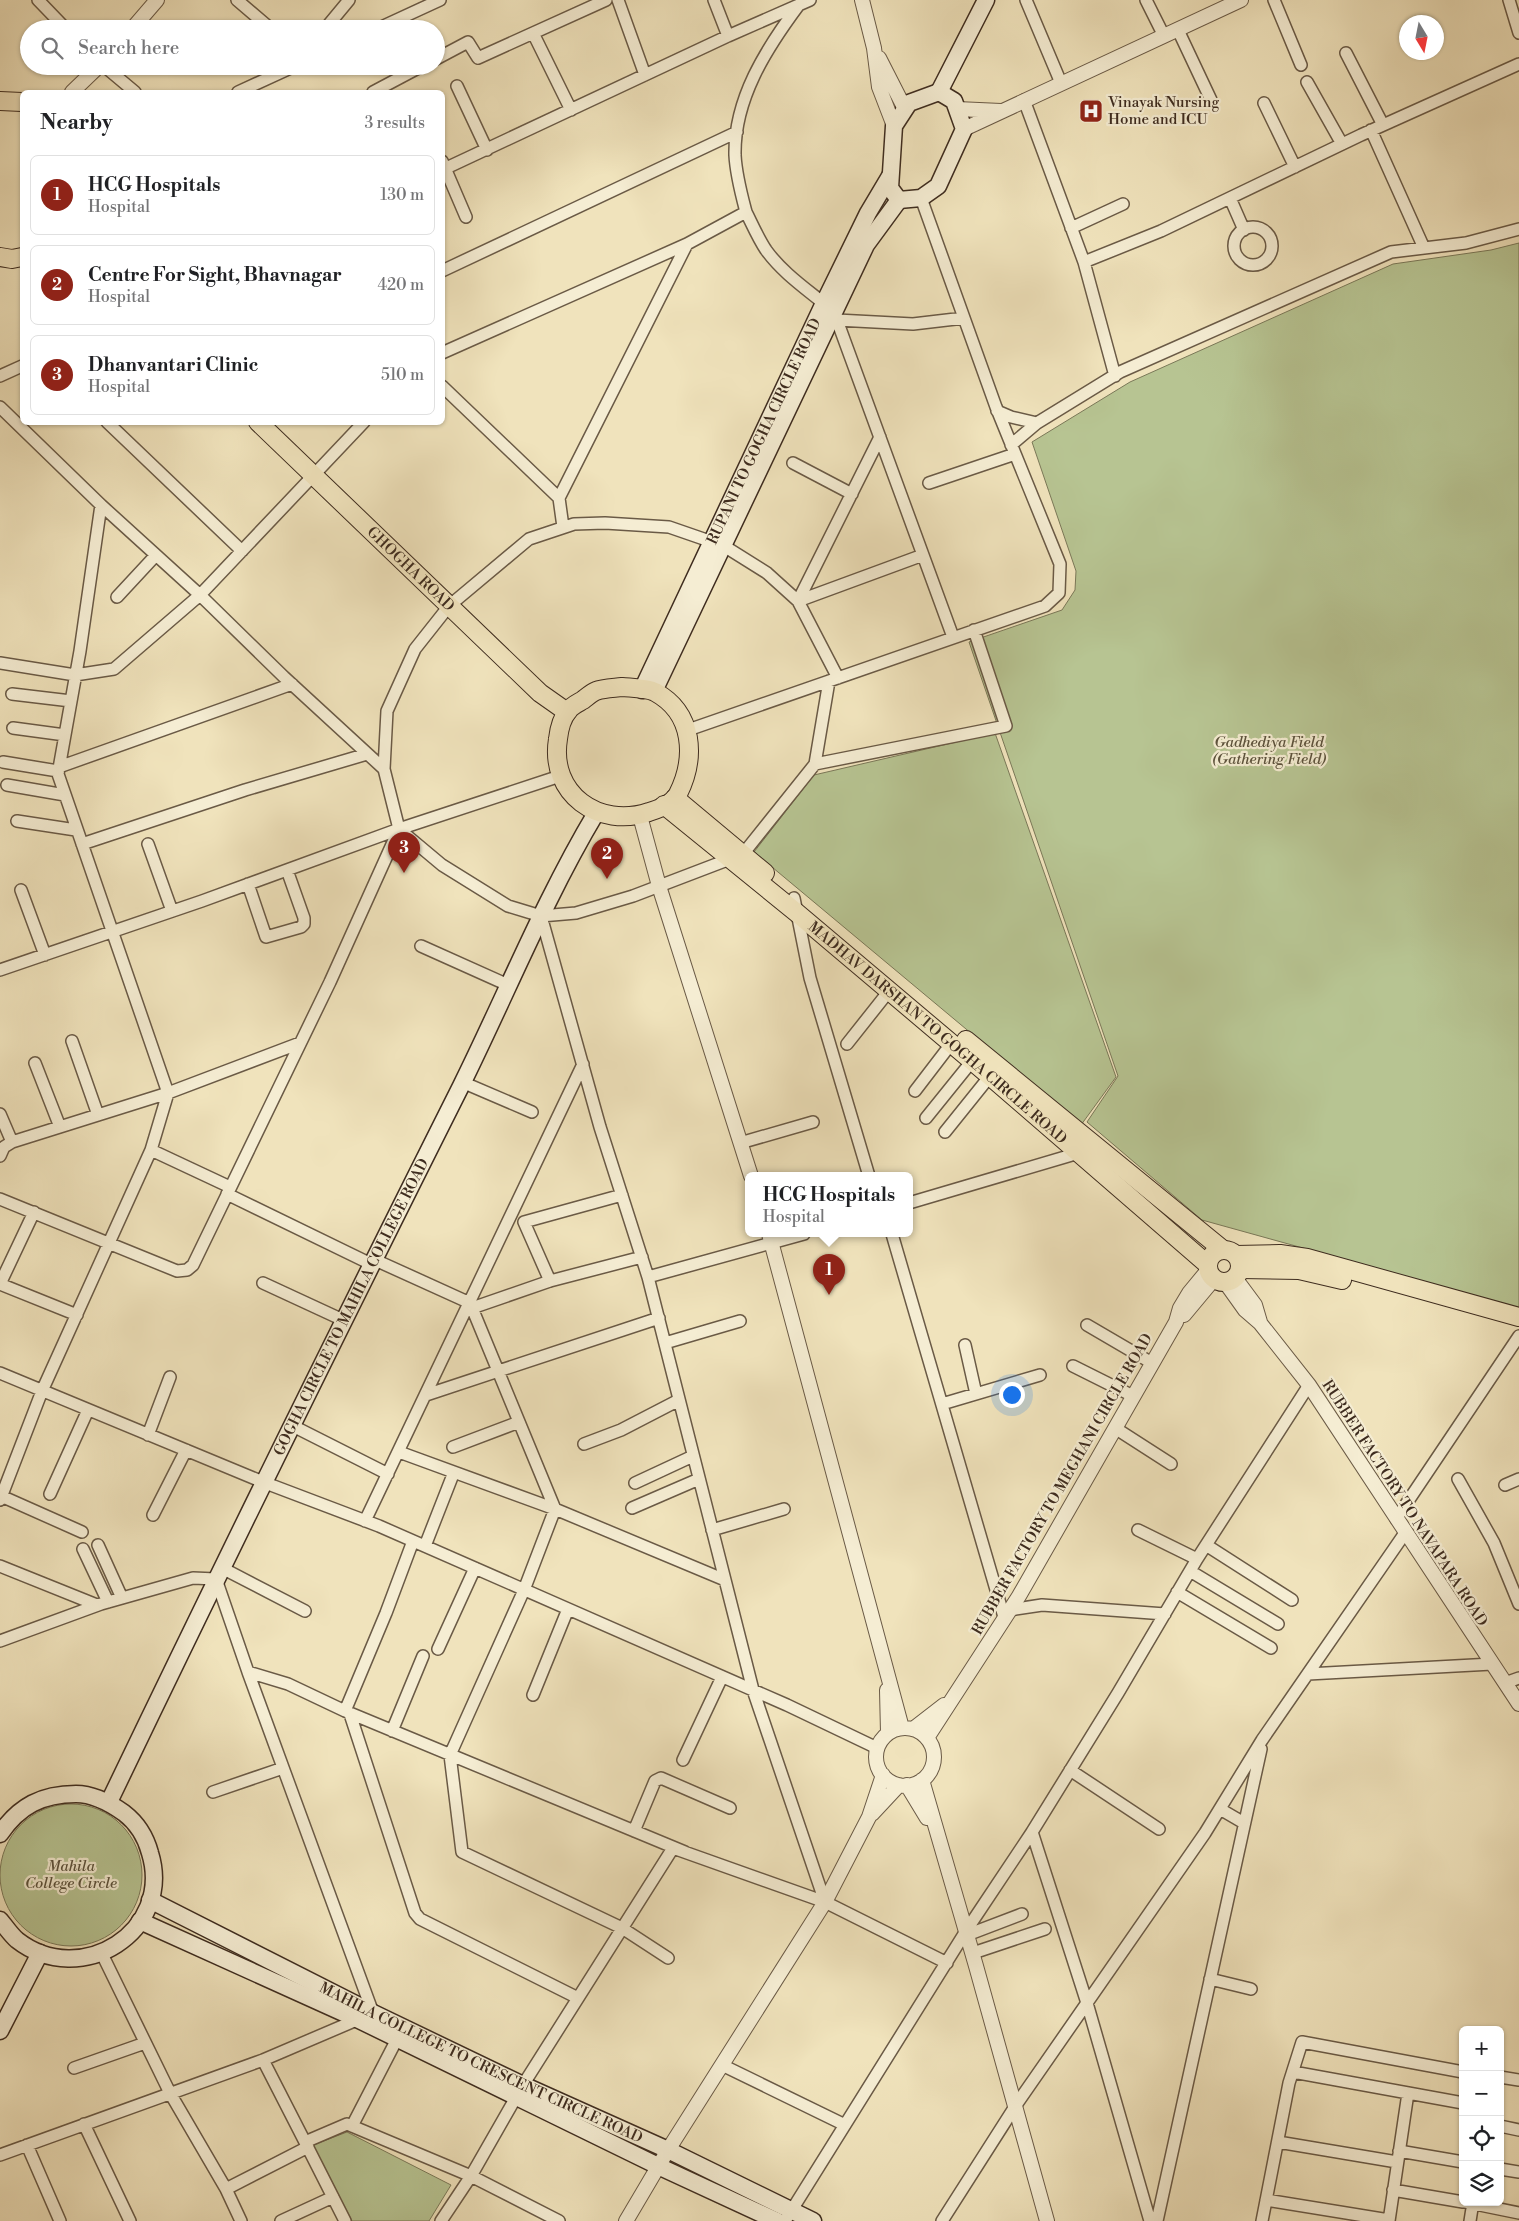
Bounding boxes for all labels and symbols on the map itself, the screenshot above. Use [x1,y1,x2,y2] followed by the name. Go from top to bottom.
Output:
[1399,15,1444,60] north arrow
[1107,93,1219,129] place label: Vinayak Nursing Home and ICU
[1078,98,1104,124] hospital icon: Vinayak Nursing Home and ICU
[703,315,826,548] street label: RUPANI TO GOGHA CIRCLE ROAD
[363,523,458,616] street label: GHOGHA ROAD
[1212,733,1326,769] park label: Gadhediya Field (Gathering Field)
[388,832,420,873] pin: 3
[591,838,623,879] pin: 2
[804,917,1071,1148] street label: MADHAV DARSHAN TO GOGHA CIRCLE ROAD
[270,1155,433,1459] street label: GOGHA CIRCLE TO MAHILA COLLEGE ROAD
[813,1254,845,1295] pin: 1
[968,1330,1157,1638] street label: RUBBER FACTORY TO MEGHANI CIRCLE ROAD
[1318,1376,1492,1630] street label: RUBBER FACTORY TO NAVAPARA ROAD
[999,1382,1025,1408] your location
[25,1857,117,1893] park label: Mahila College Circle
[316,1978,646,2147] street label: MAHILA COLLEGE TO CRESCENT CIRCLE ROAD

